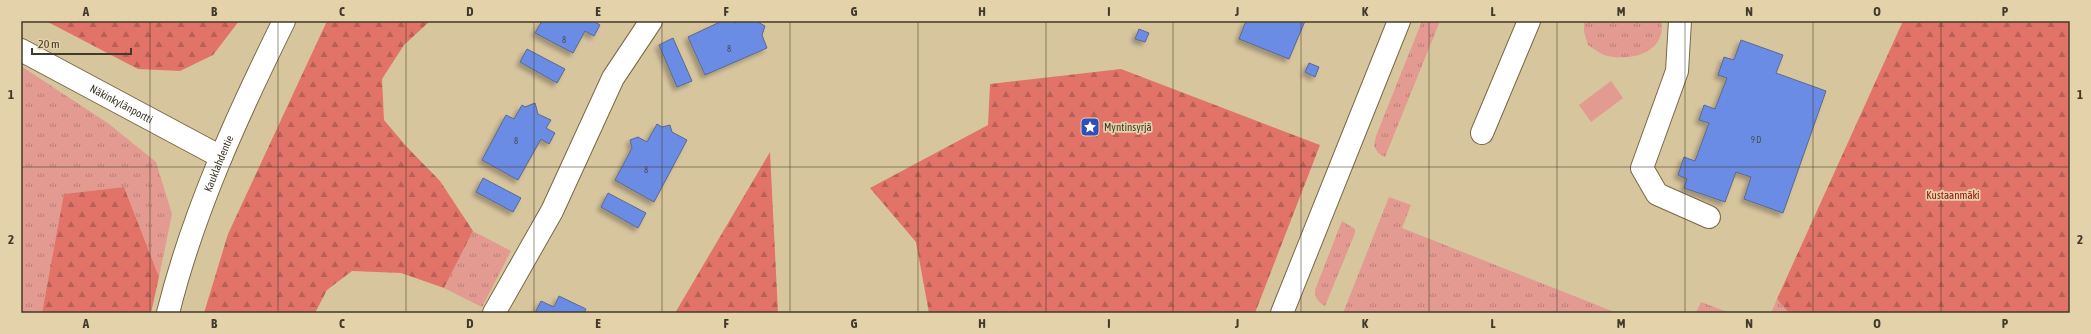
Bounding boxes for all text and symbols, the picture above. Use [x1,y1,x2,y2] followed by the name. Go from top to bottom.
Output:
[82,4,90,19] text: A
[211,4,218,19] text: B
[339,4,345,19] text: C
[466,4,474,19] text: D
[595,4,601,19] text: E
[723,4,729,19] text: F
[851,4,858,19] text: G
[978,4,986,19] text: H
[1107,4,1111,19] text: I
[1234,4,1239,19] text: J
[1362,4,1369,19] text: K
[1490,4,1496,19] text: L
[1617,4,1626,19] text: M
[1745,4,1753,19] text: N
[1873,4,1881,19] text: O
[2002,4,2009,19] text: P
[32,30,131,56] scale bar
[562,35,566,45] house number: 8
[38,37,60,51] text: 20 m
[727,44,731,54] house number: 8
[88,82,155,125] street label: Näkinkylänportti
[8,87,14,102] text: 1
[2077,87,2083,102] text: 1
[1079,116,1101,138] place icon: Myntinsyrjä
[1104,121,1152,133] place label: Myntinsyrjä
[202,133,236,193] street label: Kauklahdentie
[1751,135,1761,145] house number: 9 D
[514,136,518,146] house number: 8
[644,165,648,175] house number: 8
[1926,189,1980,201] park label: Kustaanmäki
[8,232,14,247] text: 2
[2077,232,2083,247] text: 2
[82,316,90,331] text: A
[211,316,218,331] text: B
[339,316,345,331] text: C
[466,316,474,331] text: D
[595,316,601,331] text: E
[723,316,729,331] text: F
[851,316,858,331] text: G
[978,316,986,331] text: H
[1107,316,1111,331] text: I
[1234,316,1239,331] text: J
[1362,316,1369,331] text: K
[1490,316,1496,331] text: L
[1617,316,1626,331] text: M
[1745,316,1753,331] text: N
[1873,316,1881,331] text: O
[2002,316,2009,331] text: P

